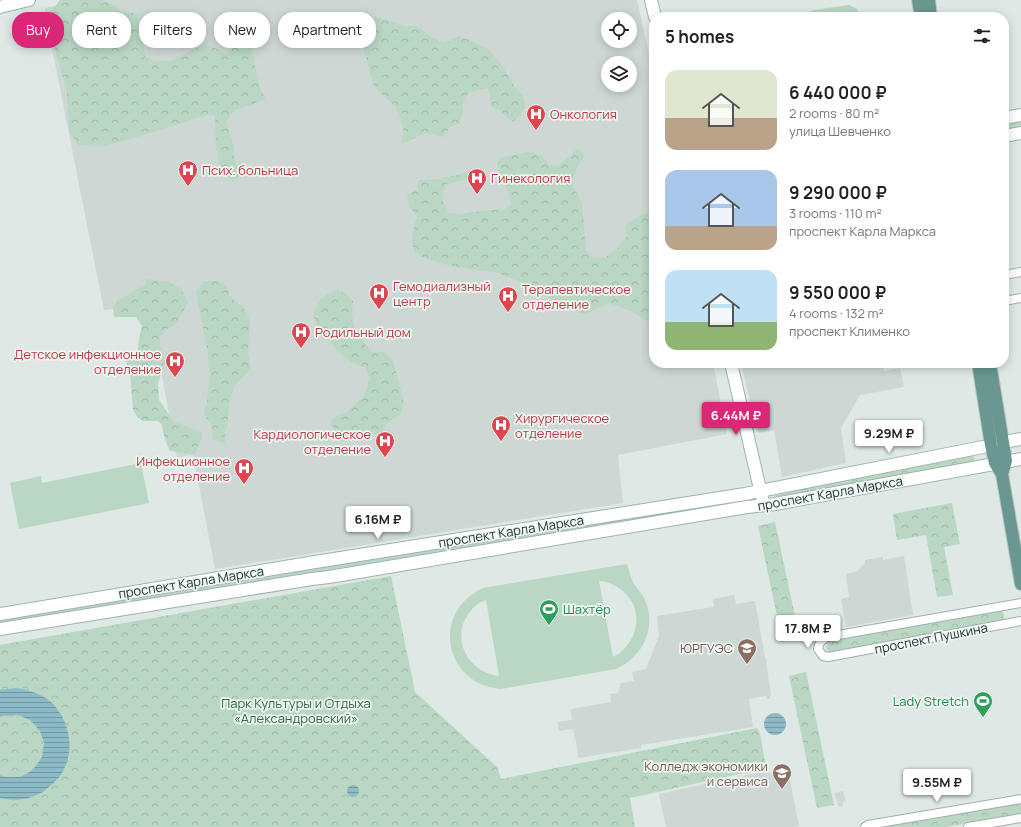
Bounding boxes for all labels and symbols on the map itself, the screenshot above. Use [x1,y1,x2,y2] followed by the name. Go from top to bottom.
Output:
[525,103,547,131] hospital icon: Онкология
[550,105,617,123] place label: Онкология
[177,159,199,187] hospital icon: Псих. больница
[202,161,298,179] place label: Псих. больница
[466,167,488,195] hospital icon: Гинекология
[491,169,570,187] place label: Гинекология
[393,277,491,310] place label: Гемодиализный центр
[522,280,631,313] place label: Терапевтическое отделение
[368,282,390,310] hospital icon: Гемодиализный центр
[497,285,519,313] hospital icon: Терапевтическое отделение
[290,321,312,349] hospital icon: Родильный дом
[315,323,411,341] place label: Родильный дом
[14,345,161,378] place label: Детское инфекционное отделение
[164,350,186,378] hospital icon: Детское инфекционное отделение
[699,402,773,436] pin: 6.44M ₽
[515,409,610,442] place label: Хирургическое отделение
[490,414,512,442] hospital icon: Хирургическое отделение
[852,420,926,454] pin: 9.29M ₽
[253,425,371,458] place label: Кардиологическое отделение
[374,430,396,458] hospital icon: Кардиологическое отделение
[136,452,230,485] place label: Инфекционное отделение
[233,457,255,485] hospital icon: Инфекционное отделение
[756,471,904,515] street label: проспект Карла Маркса
[341,506,415,540] pin: 6.16M ₽
[437,511,585,551] street label: проспект Карла Маркса
[117,562,265,602] street label: проспект Карла Маркса
[538,598,560,626] sports icon: Шахтёр
[563,600,611,618] place label: Шахтёр
[771,615,845,649] pin: 17.8M ₽
[873,618,989,658] street label: проспект Пушкина
[736,637,758,665] school or university icon: ЮРГУЭС
[680,639,733,657] place label: ЮРГУЭС
[972,690,994,718] sports icon: Lady Stretch
[893,692,969,710] place label: Lady Stretch
[221,694,371,727] park label: Парк Культуры и Отдыха «Александровский»
[644,757,768,790] place label: Колледж экономики и сервиса
[771,762,793,790] school or university icon: Колледж экономики и сервиса
[900,769,974,803] pin: 9.55M ₽

